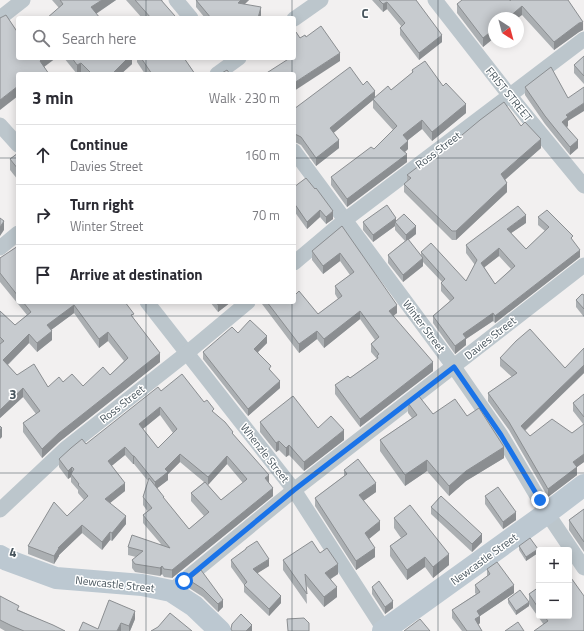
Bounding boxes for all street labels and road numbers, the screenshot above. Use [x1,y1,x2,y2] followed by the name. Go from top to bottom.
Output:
[482,63,536,125] street label: FRIST STREET
[412,127,464,172] street label: Ross Street
[399,296,449,356] street label: Winter Street
[461,313,519,363] street label: Davies Street
[96,381,148,427] street label: Ross Street
[237,420,293,486] street label: Whenzle Street
[447,529,521,589] street label: Newcastle Street
[75,572,155,596] street label: Newcastle Street

